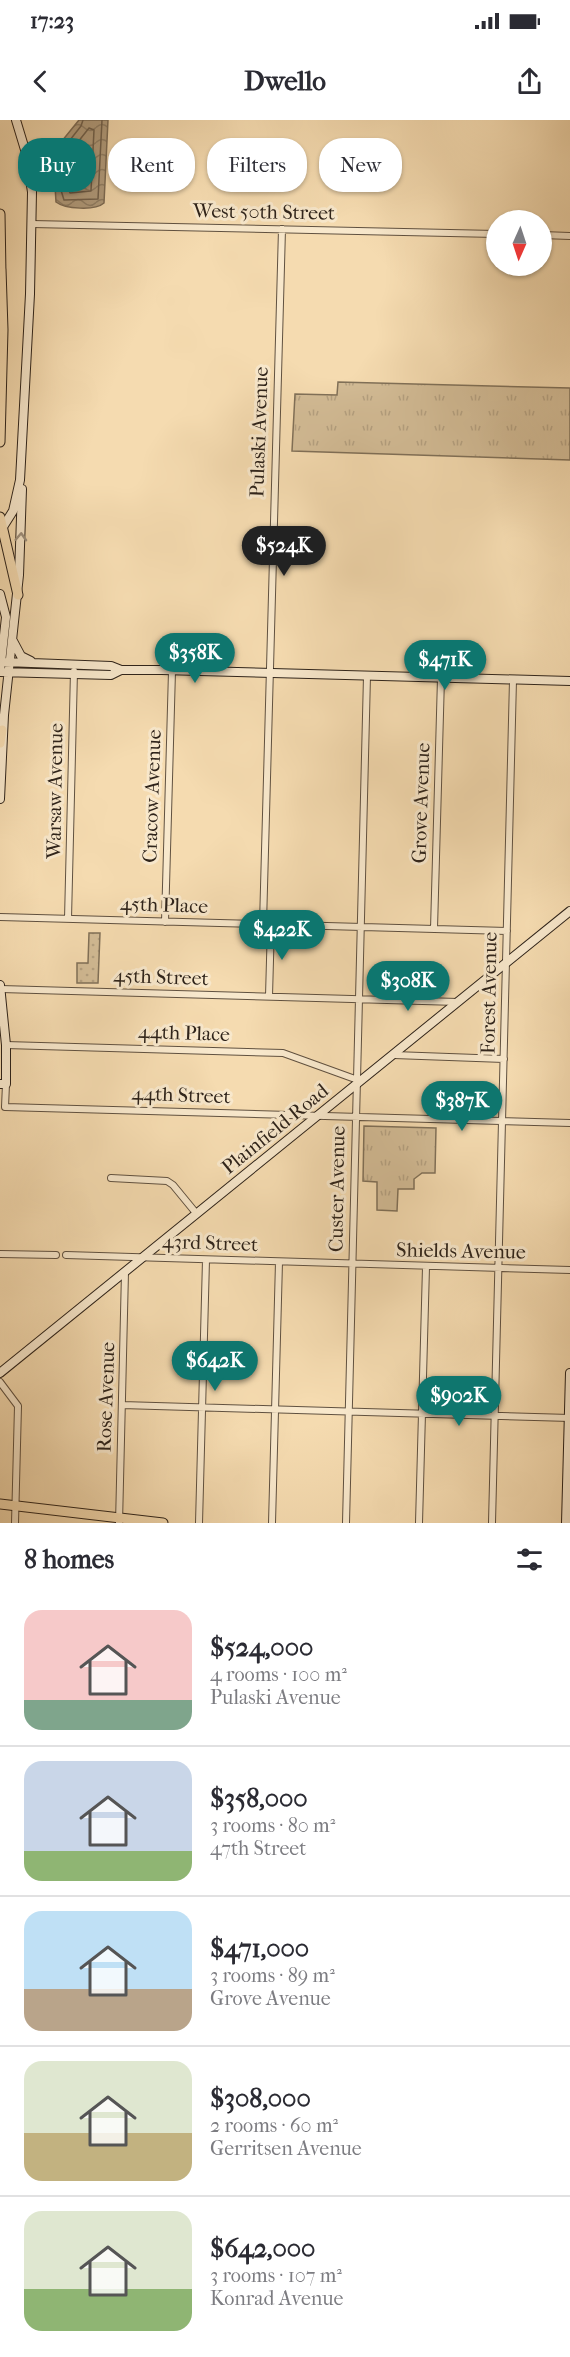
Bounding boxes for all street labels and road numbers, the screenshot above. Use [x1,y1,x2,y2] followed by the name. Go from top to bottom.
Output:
[192,199,335,225] street label: West 50th Street
[245,366,273,498] street label: Pulaski Avenue
[42,723,68,860] street label: Warsaw Avenue
[138,729,166,863] street label: Cracow Avenue
[407,742,435,864] street label: Grove Avenue
[120,892,209,918] street label: 45th Place
[476,932,502,1054] street label: Forest Avenue
[113,964,209,990] street label: 45th Street
[138,1020,230,1046] street label: 44th Place
[217,1078,334,1179] street label: Plainfield Road
[131,1082,231,1108] street label: 44th Street
[324,1125,350,1252] street label: Custer Avenue
[162,1230,258,1256] street label: 43rd Street
[396,1238,526,1264] street label: Shields Avenue
[93,1341,119,1453] street label: Rose Avenue

